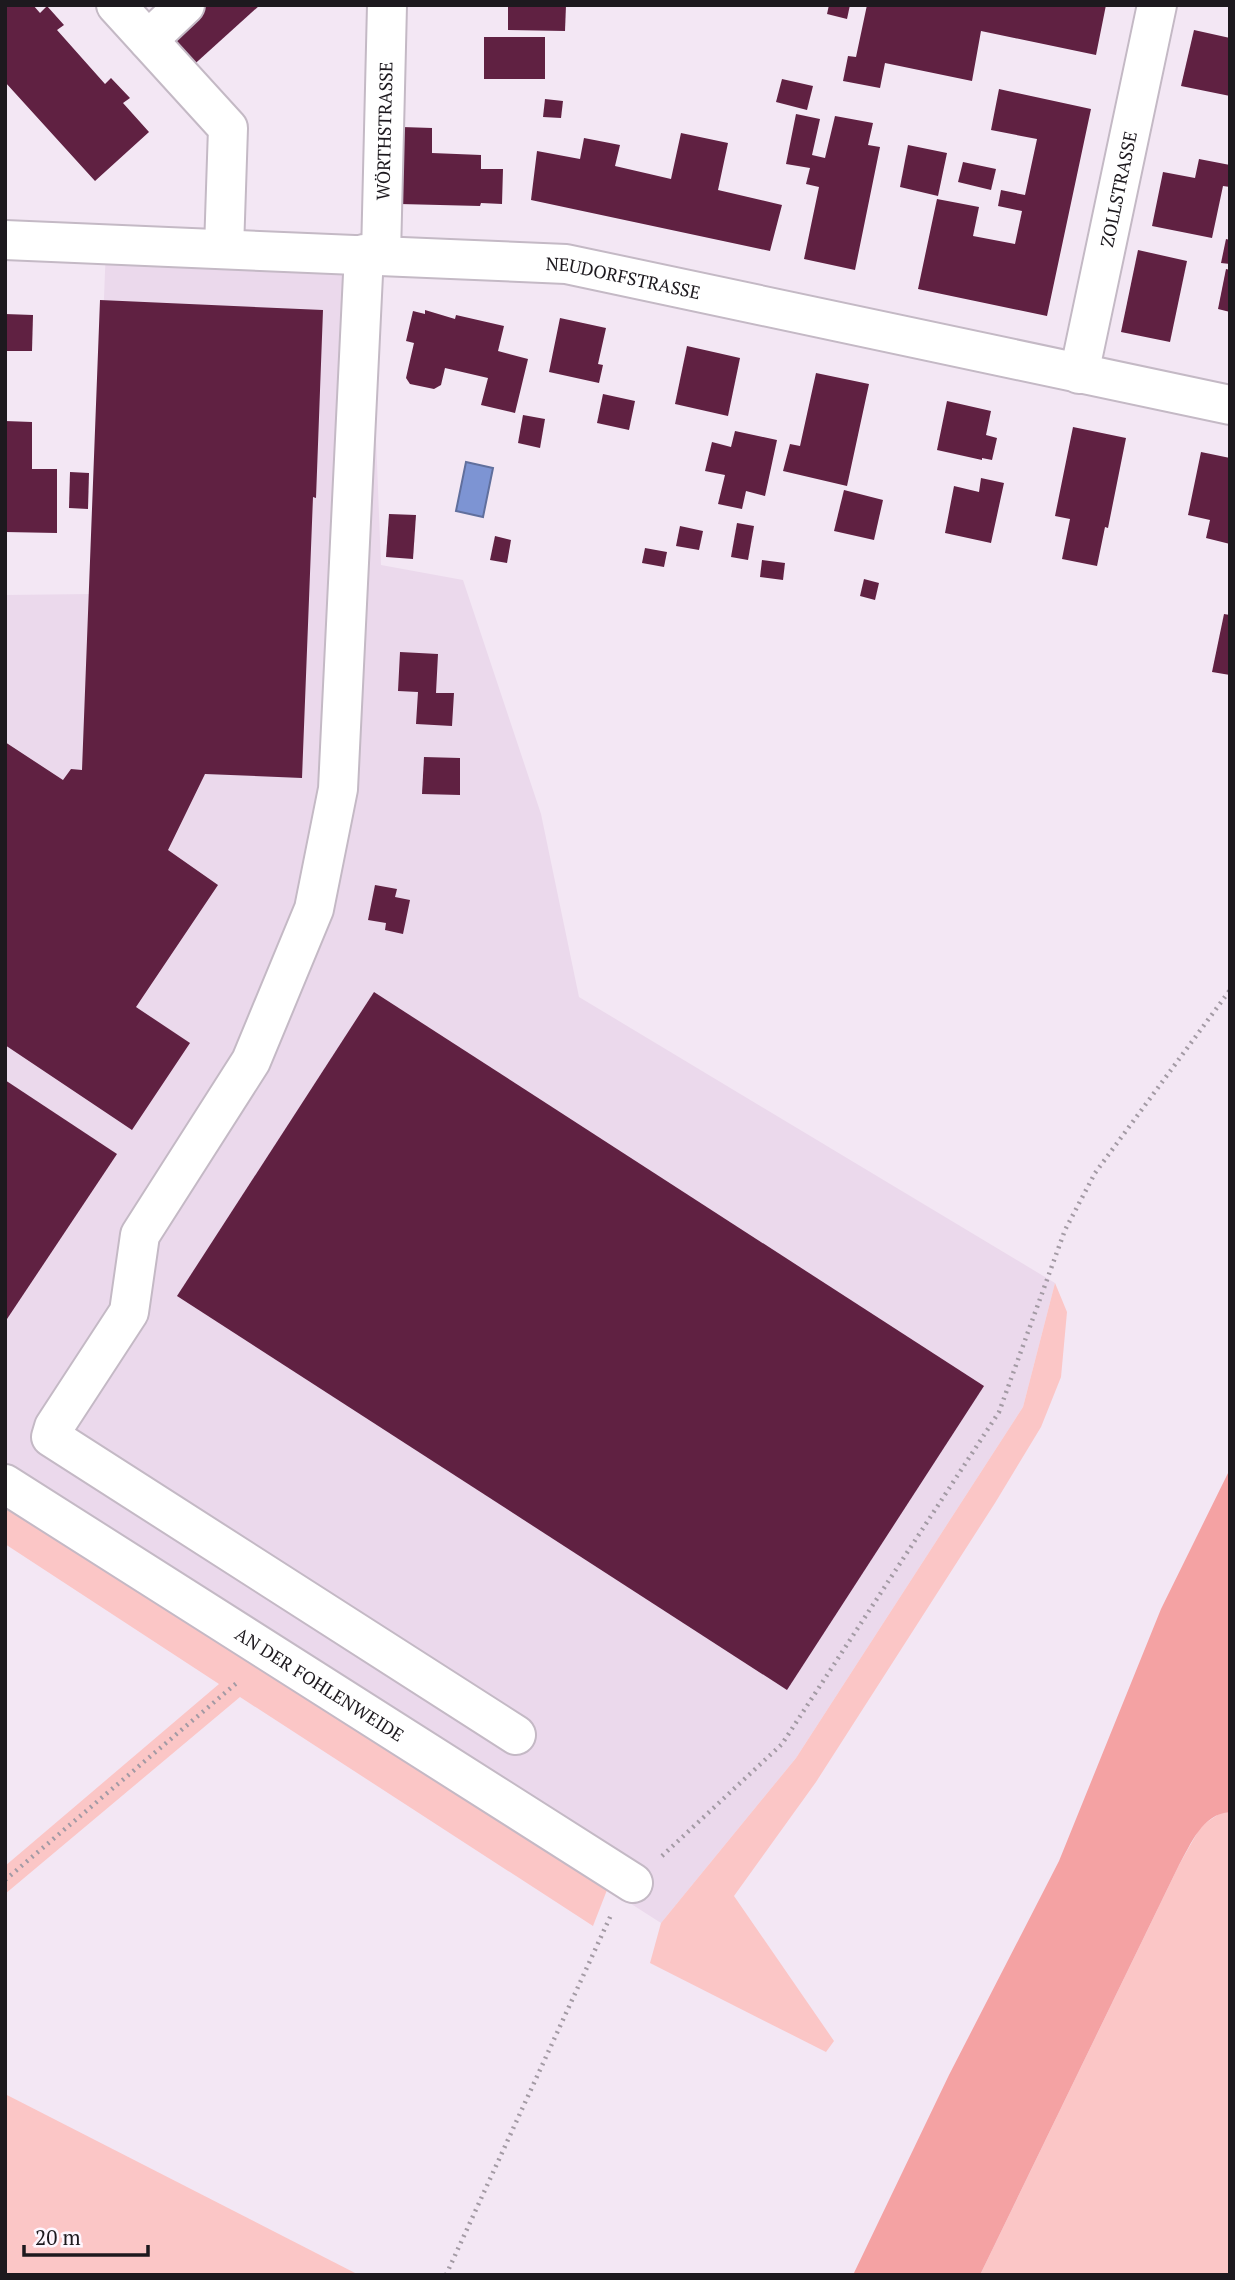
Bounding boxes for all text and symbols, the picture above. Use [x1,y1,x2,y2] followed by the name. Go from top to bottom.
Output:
[370,61,398,201] street label: WÖRTHSTRASSE
[1094,129,1142,249] street label: ZOLLSTRASSE
[545,251,703,304] street label: NEUDORFSTRASSE
[231,1621,409,1747] street label: AN DER FOHLENWEIDE
[24,2214,149,2258] scale bar
[35,2223,81,2251] text: 20 m

